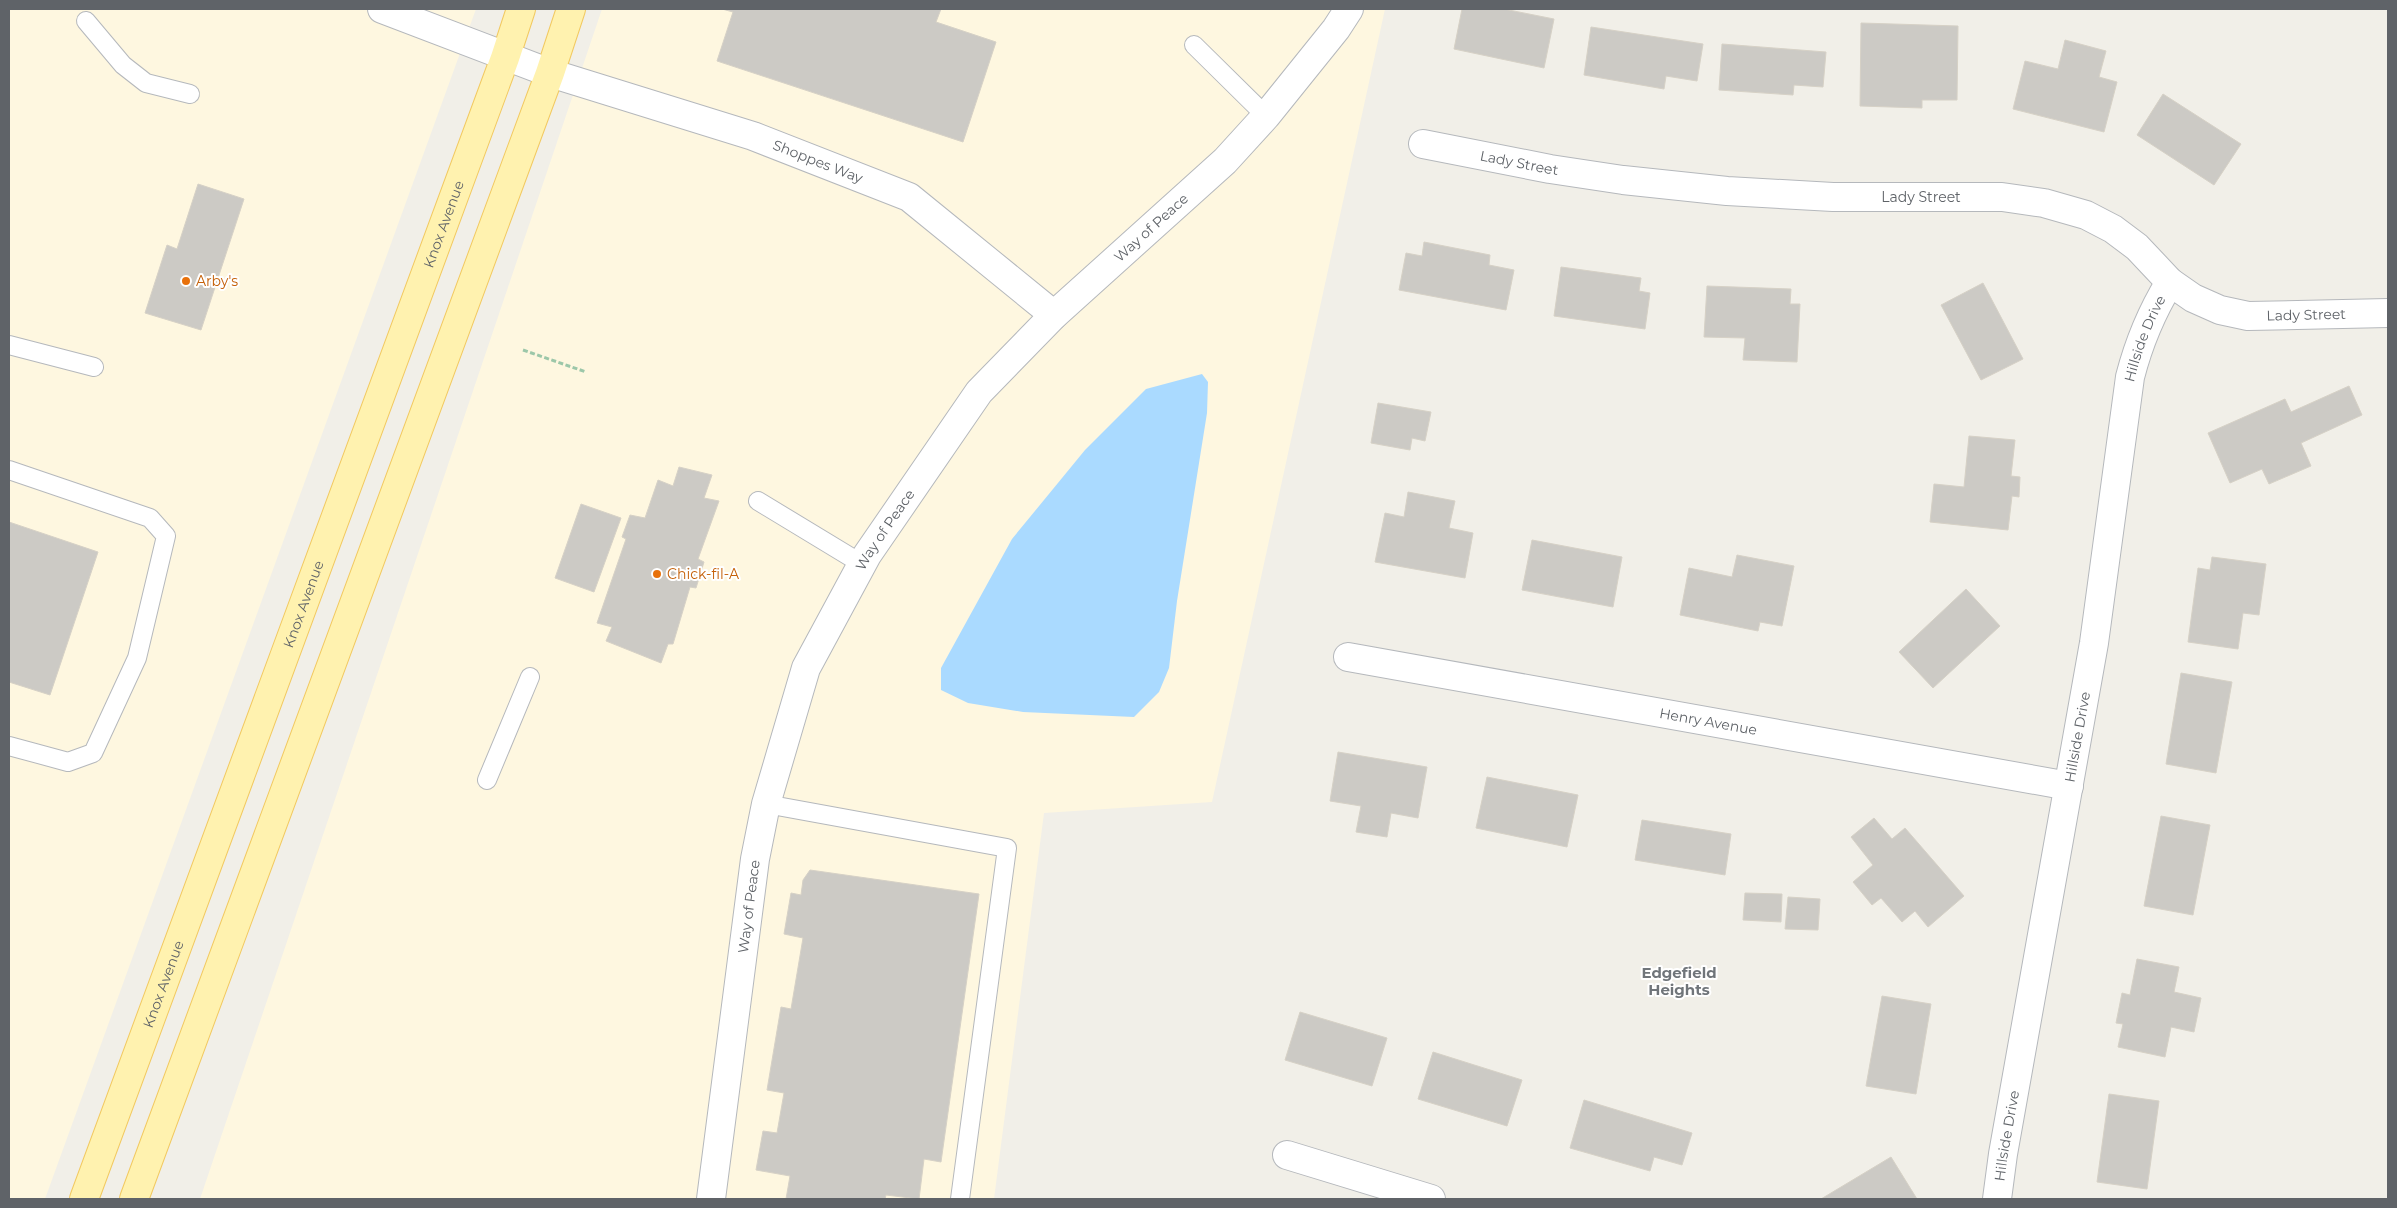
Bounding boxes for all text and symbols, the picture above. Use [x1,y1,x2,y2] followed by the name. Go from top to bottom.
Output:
[770,136,866,187] street label: Shoppes Way
[1478,146,1560,179] street label: Lady Street
[419,178,468,270] street label: Knox Avenue
[1881,188,1961,206] street label: Lady Street
[1110,189,1192,266] street label: Way of Peace
[196,272,238,290] place label: Arby's
[180,275,192,287] marker: Arby's
[2120,292,2170,384] street label: Hillside Drive
[2266,305,2346,325] street label: Lady Street
[851,486,919,573] street label: Way of Peace
[279,558,328,650] street label: Knox Avenue
[667,565,740,583] place label: Chick-fil-A
[651,568,663,580] marker: Chick-fil-A
[2060,690,2094,784] street label: Hillside Drive
[1658,704,1759,739] street label: Henry Avenue
[734,859,764,954] street label: Way of Peace
[139,938,188,1030] street label: Knox Avenue
[1641,963,1717,999] district label: Edgefield Heights
[1990,1089,2023,1182] street label: Hillside Drive

